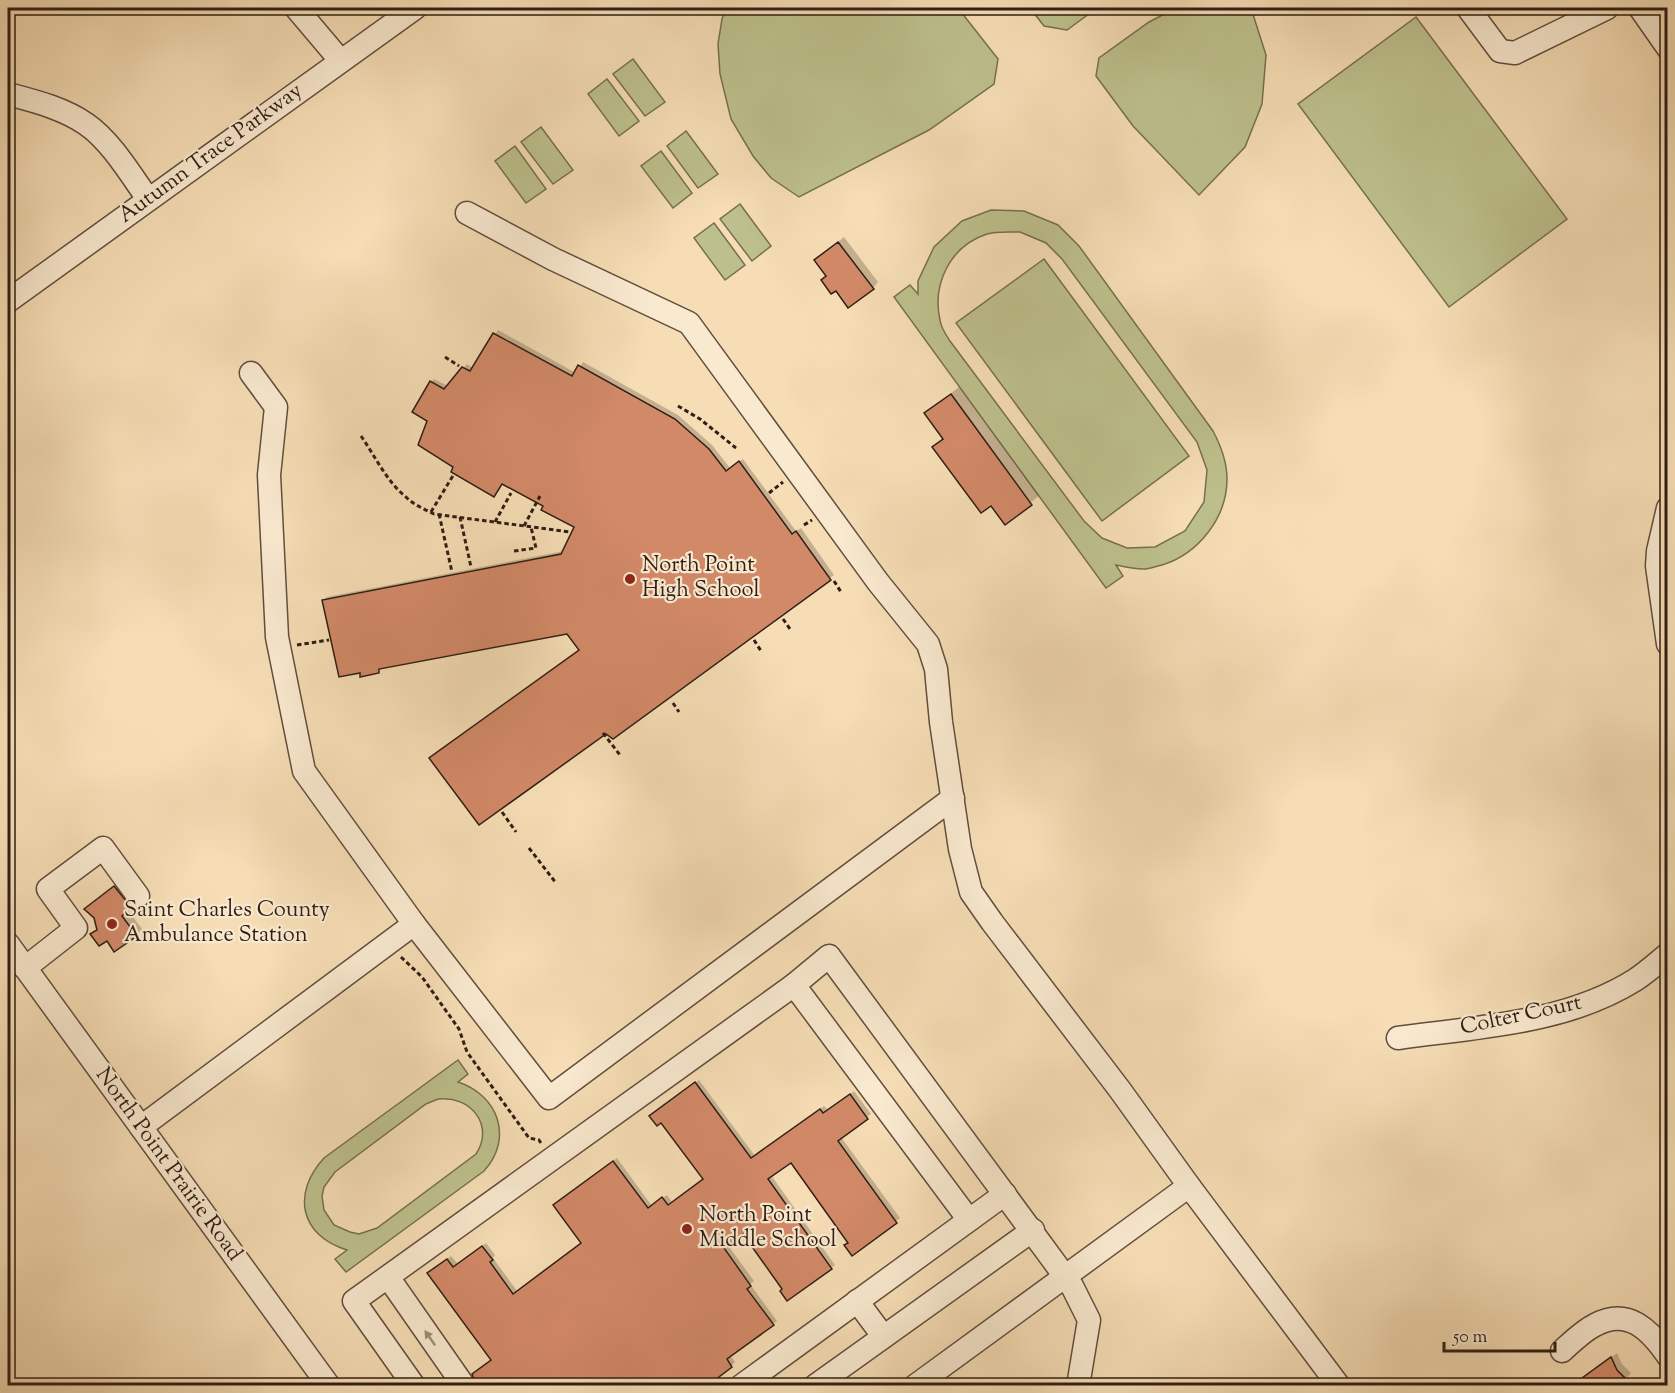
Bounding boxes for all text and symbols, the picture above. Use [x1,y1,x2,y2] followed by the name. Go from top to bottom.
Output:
[112,76,310,232] street label: Autumn Trace Parkway
[642,550,760,607] place label: North Point High School
[623,572,637,586] marker: North Point High School
[124,895,330,952] place label: Saint Charles County Ambulance Station
[105,917,119,931] marker: Saint Charles County Ambulance Station
[1457,987,1585,1044] street label: Colter Court
[87,1061,249,1269] street label: North Point Prairie Road
[699,1200,837,1257] place label: North Point Middle School
[680,1222,694,1236] marker: North Point Middle School
[1444,1315,1555,1353] scale bar
[1452,1325,1488,1351] text: 50 m
[424,1330,436,1346] one-way arrow

